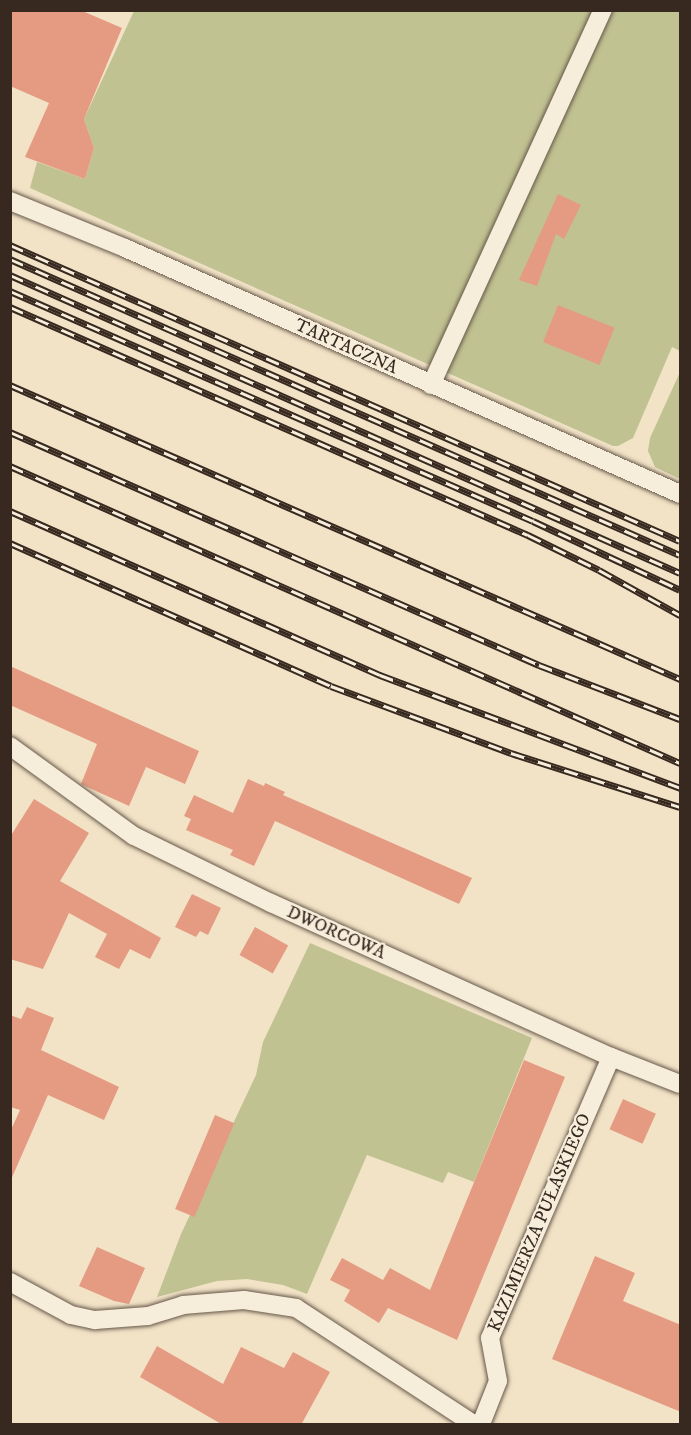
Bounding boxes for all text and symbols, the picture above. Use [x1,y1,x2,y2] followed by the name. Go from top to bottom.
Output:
[291,315,401,379] street label: TARTACZNA
[283,902,389,964] street label: DWORCOWA
[484,1111,596,1335] street label: KAZIMIERZA PUŁASKIEGO

